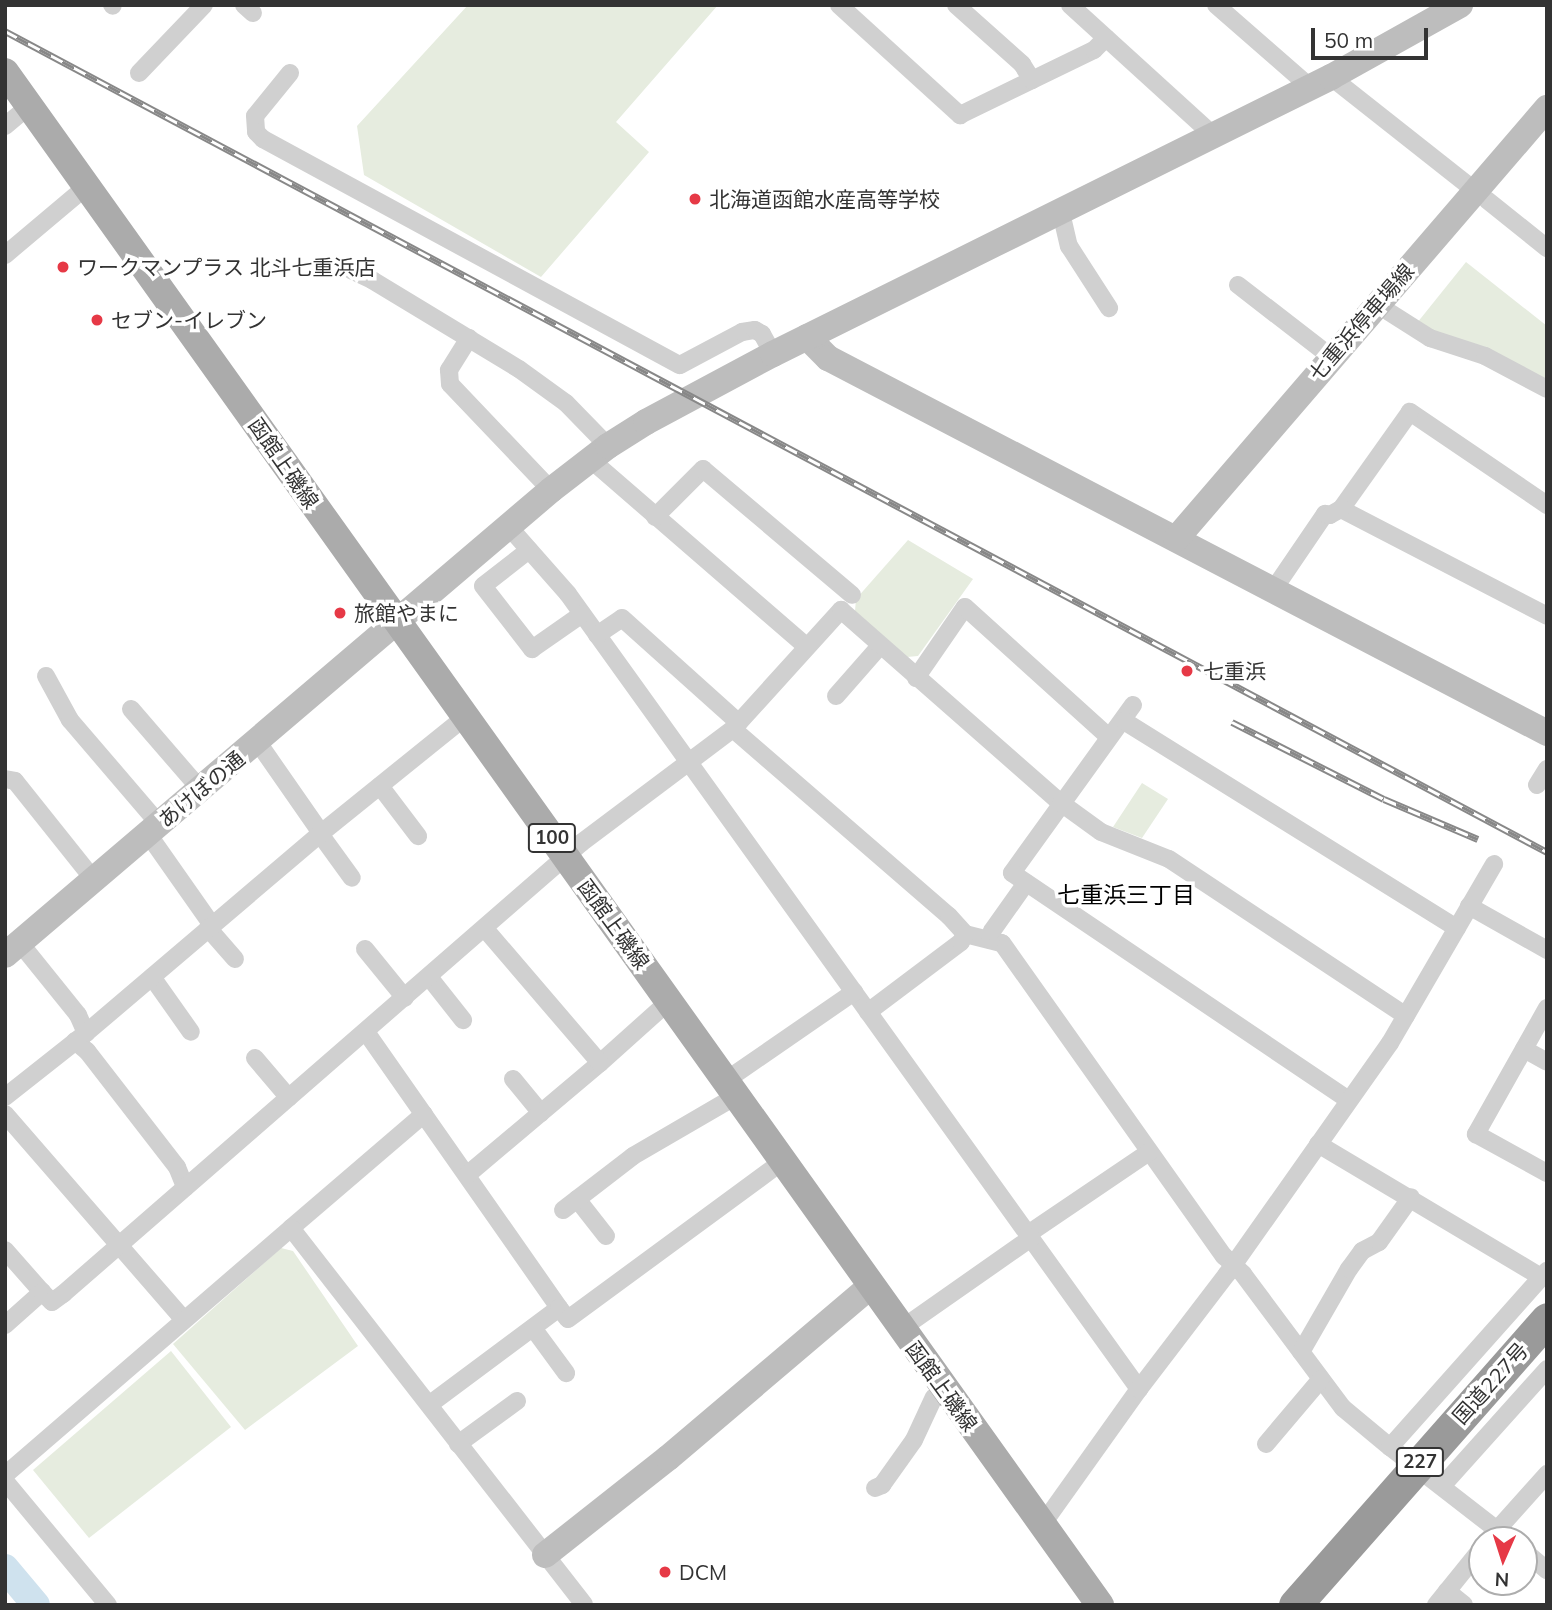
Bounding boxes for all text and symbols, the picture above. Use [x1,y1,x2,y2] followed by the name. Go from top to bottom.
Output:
[1314,14,1431,58] scale bar
[1324,27,1373,53] text: 50 m
[709,186,940,212] place label: 北海道函館水産高等学校
[687,191,703,207] marker: 北海道函館水産高等学校
[77,254,376,280] place label: ワークマンプラス 北斗七重浜店
[1303,258,1419,386] street label: 七重浜停車場線
[55,259,71,275] marker: ワークマンプラス 北斗七重浜店
[111,307,267,333] place label: セブン-イレブン
[89,312,105,328] marker: セブン-イレブン
[244,413,324,513] street label: 函館上磯線
[354,600,459,626] place label: 旅館やまに
[332,605,348,621] marker: 旅館やまに
[1203,658,1266,684] place label: 七重浜
[1177,661,1197,681] marker: 七重浜
[153,746,249,832] street label: あけぼの通
[528,822,576,853] road number: 100
[573,874,655,974] street label: 函館上磯線
[1057,881,1195,909] district label: 七重浜三丁目
[901,1336,983,1436] street label: 函館上磯線
[1447,1337,1533,1429] street label: 国道227号
[1396,1446,1444,1478] road number: 227
[1468,1526,1538,1596] north arrow
[679,1559,727,1585] place label: DCM
[657,1564,673,1580] marker: DCM
[1494,1568,1510,1592] text: N

